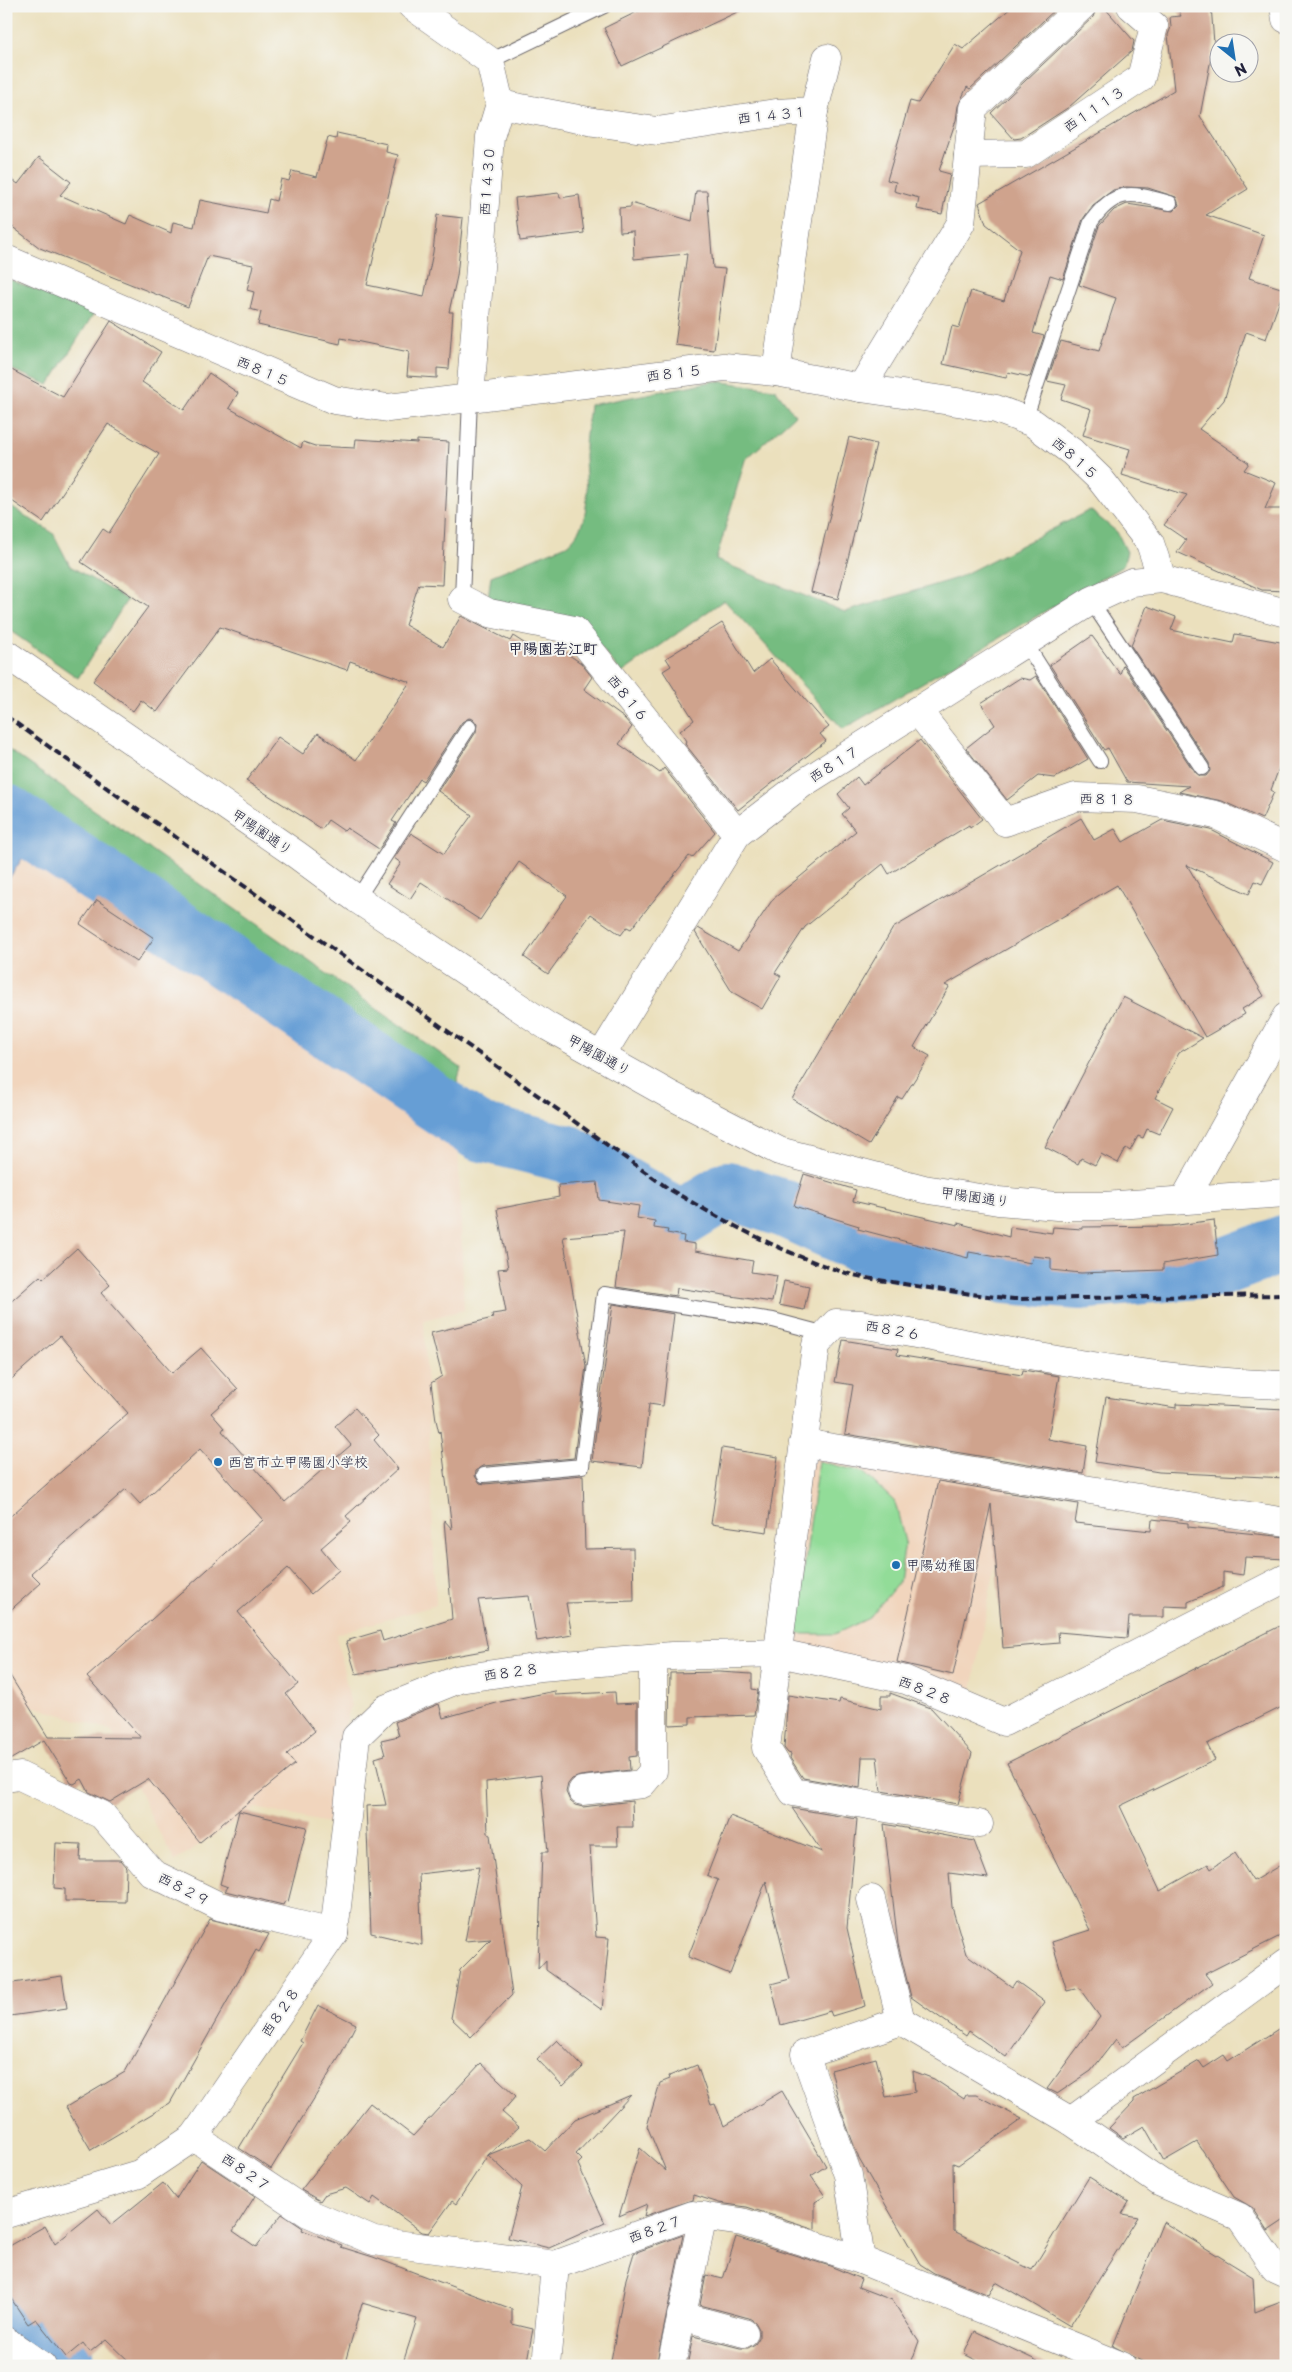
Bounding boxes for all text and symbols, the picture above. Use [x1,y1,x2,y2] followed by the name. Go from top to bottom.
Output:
[1210,32,1260,82] north arrow
[1231,58,1251,82] text: N
[1059,80,1129,137] street label: 西１１１３
[736,100,808,129] street label: 西１４３１
[474,145,499,217] street label: 西１４３０
[233,350,293,391] street label: 西８１５
[645,359,703,386] street label: 西８１５
[1047,431,1103,484] street label: 西８１５
[508,636,598,659] district label: 甲陽園若江町
[603,669,654,726] street label: 西８１６
[804,740,863,787] street label: 西８１７
[1079,788,1135,809] street label: 西８１８
[227,803,297,860] street label: 甲陽園通り
[564,1028,635,1081] street label: 甲陽園通り
[939,1181,1011,1212] street label: 甲陽園通り
[864,1314,922,1345] street label: 西８２６
[228,1451,368,1472] place label: 西宮市立甲陽園小学校
[212,1456,224,1468] marker: 西宮市立甲陽園小学校
[906,1554,976,1575] place label: 甲陽幼稚園
[890,1559,902,1571] marker: 甲陽幼稚園
[482,1657,540,1686] street label: 西８２８
[895,1670,955,1709] street label: 西８２８
[155,1866,214,1911] street label: 西８２９
[255,1983,304,2041] street label: 西８２８
[217,2147,275,2196] street label: 西８２７
[625,2209,685,2248] street label: 西８２７

